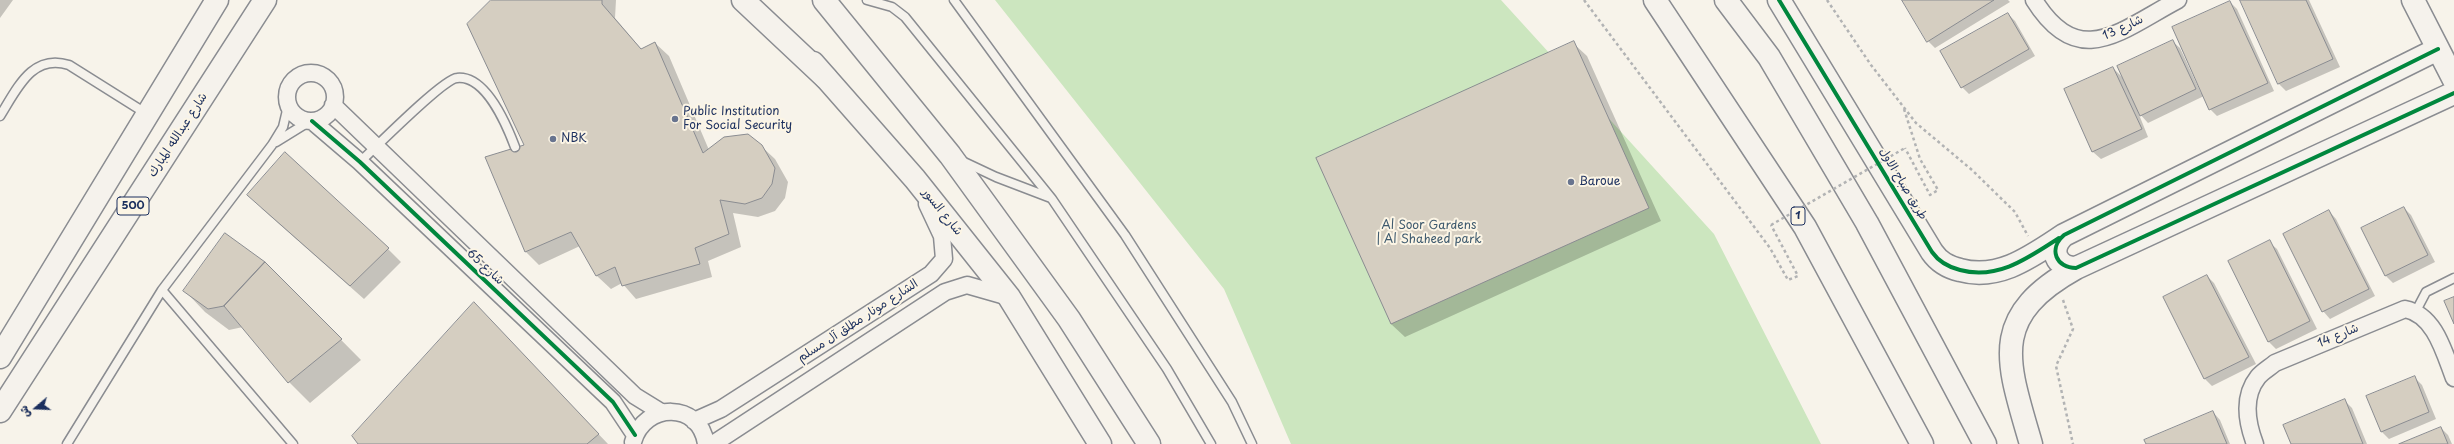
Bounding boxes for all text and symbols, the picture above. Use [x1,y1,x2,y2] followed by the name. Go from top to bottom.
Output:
[2100,12,2146,44] street label: شارع 13
[145,90,211,180] street label: شارع عبدالله المبارك
[683,105,792,133] place label: Public Institution For Social Security
[670,114,680,124] marker: Public Institution For Social Security
[561,132,587,146] place label: NBK
[548,134,558,144] marker: NBK
[1876,145,1930,223] street label: طريق صباح الاول
[1579,175,1620,189] place label: Baroue
[1566,177,1576,187] marker: Baroue
[919,186,965,238] street label: شارع السور
[117,197,149,215] road number: 500
[1791,207,1805,225] road number: 1
[1376,219,1482,247] park label: Al Soor Gardens | Al Shaheed park
[463,246,507,288] street label: شارع 65
[795,277,921,365] street label: الشارع مونار مطلق آل مسلم
[2315,321,2361,351] street label: شارع 14
[16,388,56,428] north arrow
[14,404,34,421] text: ش

